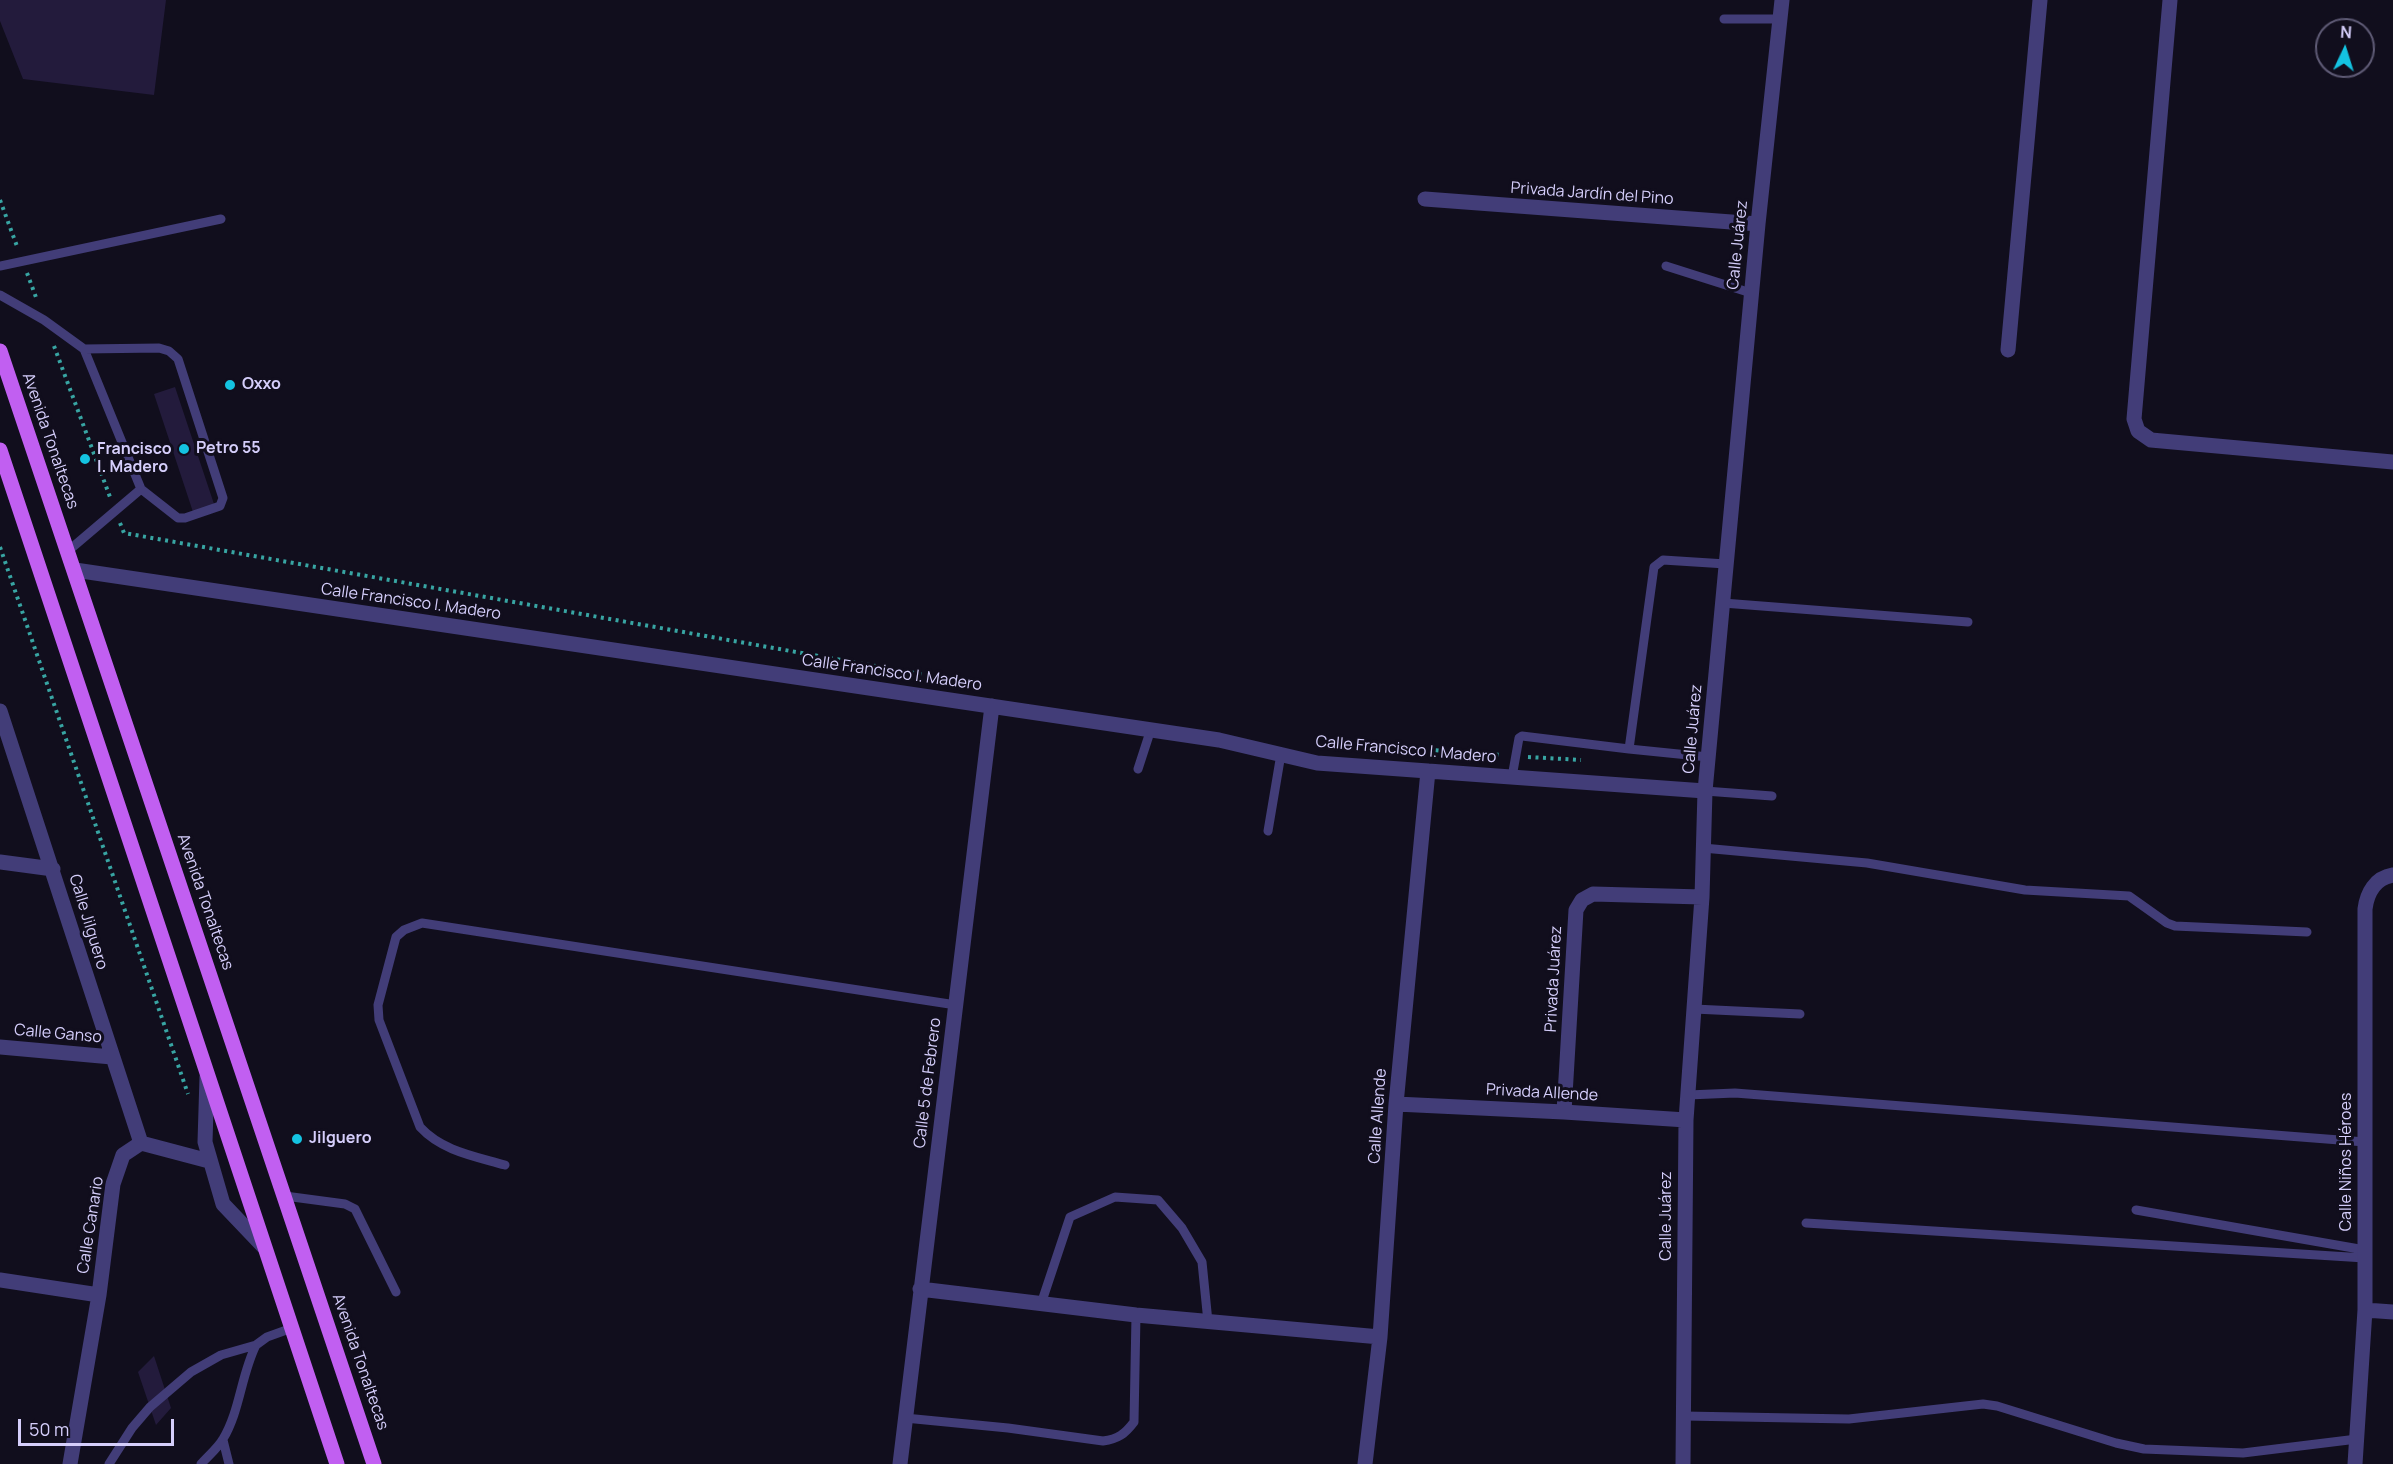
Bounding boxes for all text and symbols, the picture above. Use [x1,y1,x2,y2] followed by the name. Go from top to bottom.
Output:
[2315,18,2375,78] north arrow
[2340,21,2353,43] text: N
[1510,179,1674,209] street label: Privada Jardín del Pino
[1724,199,1752,291] street label: Calle Juárez
[18,370,82,512] street label: Avenida Tonaltecas
[242,375,281,395] place label: Oxxo
[223,378,237,392] marker: Oxxo
[196,439,261,459] place label: Petro 55
[97,440,172,478] place label: Francisco I. Madero
[177,442,191,456] marker: Petro 55
[78,452,92,466] marker: Francisco I. Madero
[320,580,502,624] street label: Calle Francisco I. Madero
[801,651,983,695] street label: Calle Francisco I. Madero
[1680,684,1706,774] street label: Calle Juárez
[1315,733,1497,767] street label: Calle Francisco I. Madero
[173,831,237,973] street label: Avenida Tonaltecas
[64,872,112,972] street label: Calle Jilguero
[1542,925,1566,1033] street label: Privada Juárez
[910,1017,946,1149] street label: Calle 5 de Febrero
[13,1021,103,1047] street label: Calle Ganso
[1365,1068,1391,1164] street label: Calle Allende
[1485,1080,1599,1106] street label: Privada Allende
[2337,1093,2357,1231] street label: Calle Niños Héroes
[309,1129,372,1149] place label: Jilguero
[290,1132,304,1146] marker: Jilguero
[1657,1171,1677,1261] street label: Calle Juárez
[74,1175,108,1275] street label: Calle Canario
[328,1291,392,1433] street label: Avenida Tonaltecas
[21,1407,177,1445] scale bar
[29,1417,69,1441] text: 50 m

